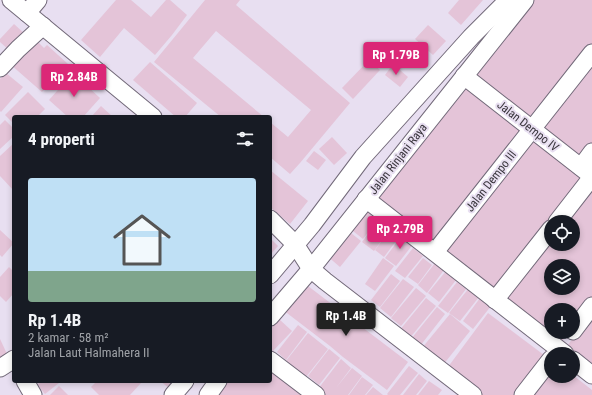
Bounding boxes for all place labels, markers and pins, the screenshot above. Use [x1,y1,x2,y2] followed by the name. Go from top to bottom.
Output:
[355,42,437,76] pin: Rp 1.79B
[33,64,115,98] pin: Rp 2.84B
[359,216,441,250] pin: Rp 2.79B
[309,303,383,337] pin: Rp 1.4B

